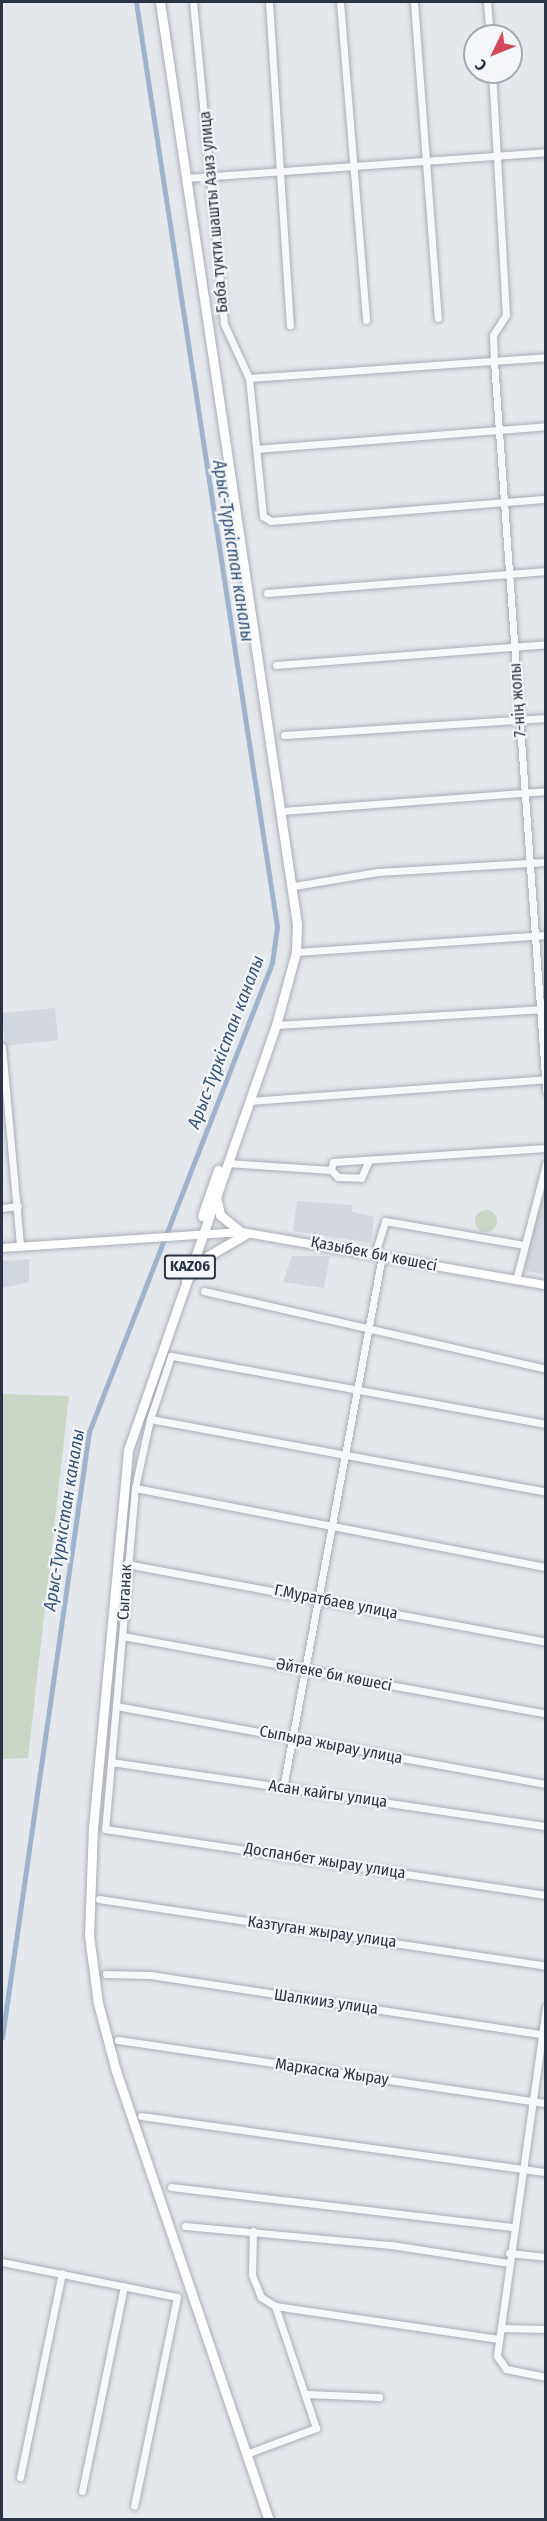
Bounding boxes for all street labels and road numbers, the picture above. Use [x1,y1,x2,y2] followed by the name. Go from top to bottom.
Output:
[196,110,232,314] street label: Баба тукти шашты Азиз улица
[506,662,530,738] street label: 7-нің жолы
[309,1232,439,1276] street label: Қазыбек би көшесі
[163,1255,217,1279] road number: KАZ06
[114,1564,136,1620] street label: Сыганак
[273,1581,399,1623] street label: Г.Муратбаев улица
[274,1654,394,1696] street label: Әйтеке би көшесі
[258,1722,404,1768] street label: Сыпыра жырау улица
[267,1776,389,1812] street label: Асан кайгы улица
[243,1839,407,1883] street label: Доспанбет жырау улица
[246,1912,398,1952] street label: Казтуган жырау улица
[273,1985,379,2019] street label: Шалкииз улица
[274,2055,390,2089] street label: Маркаска Жырау

